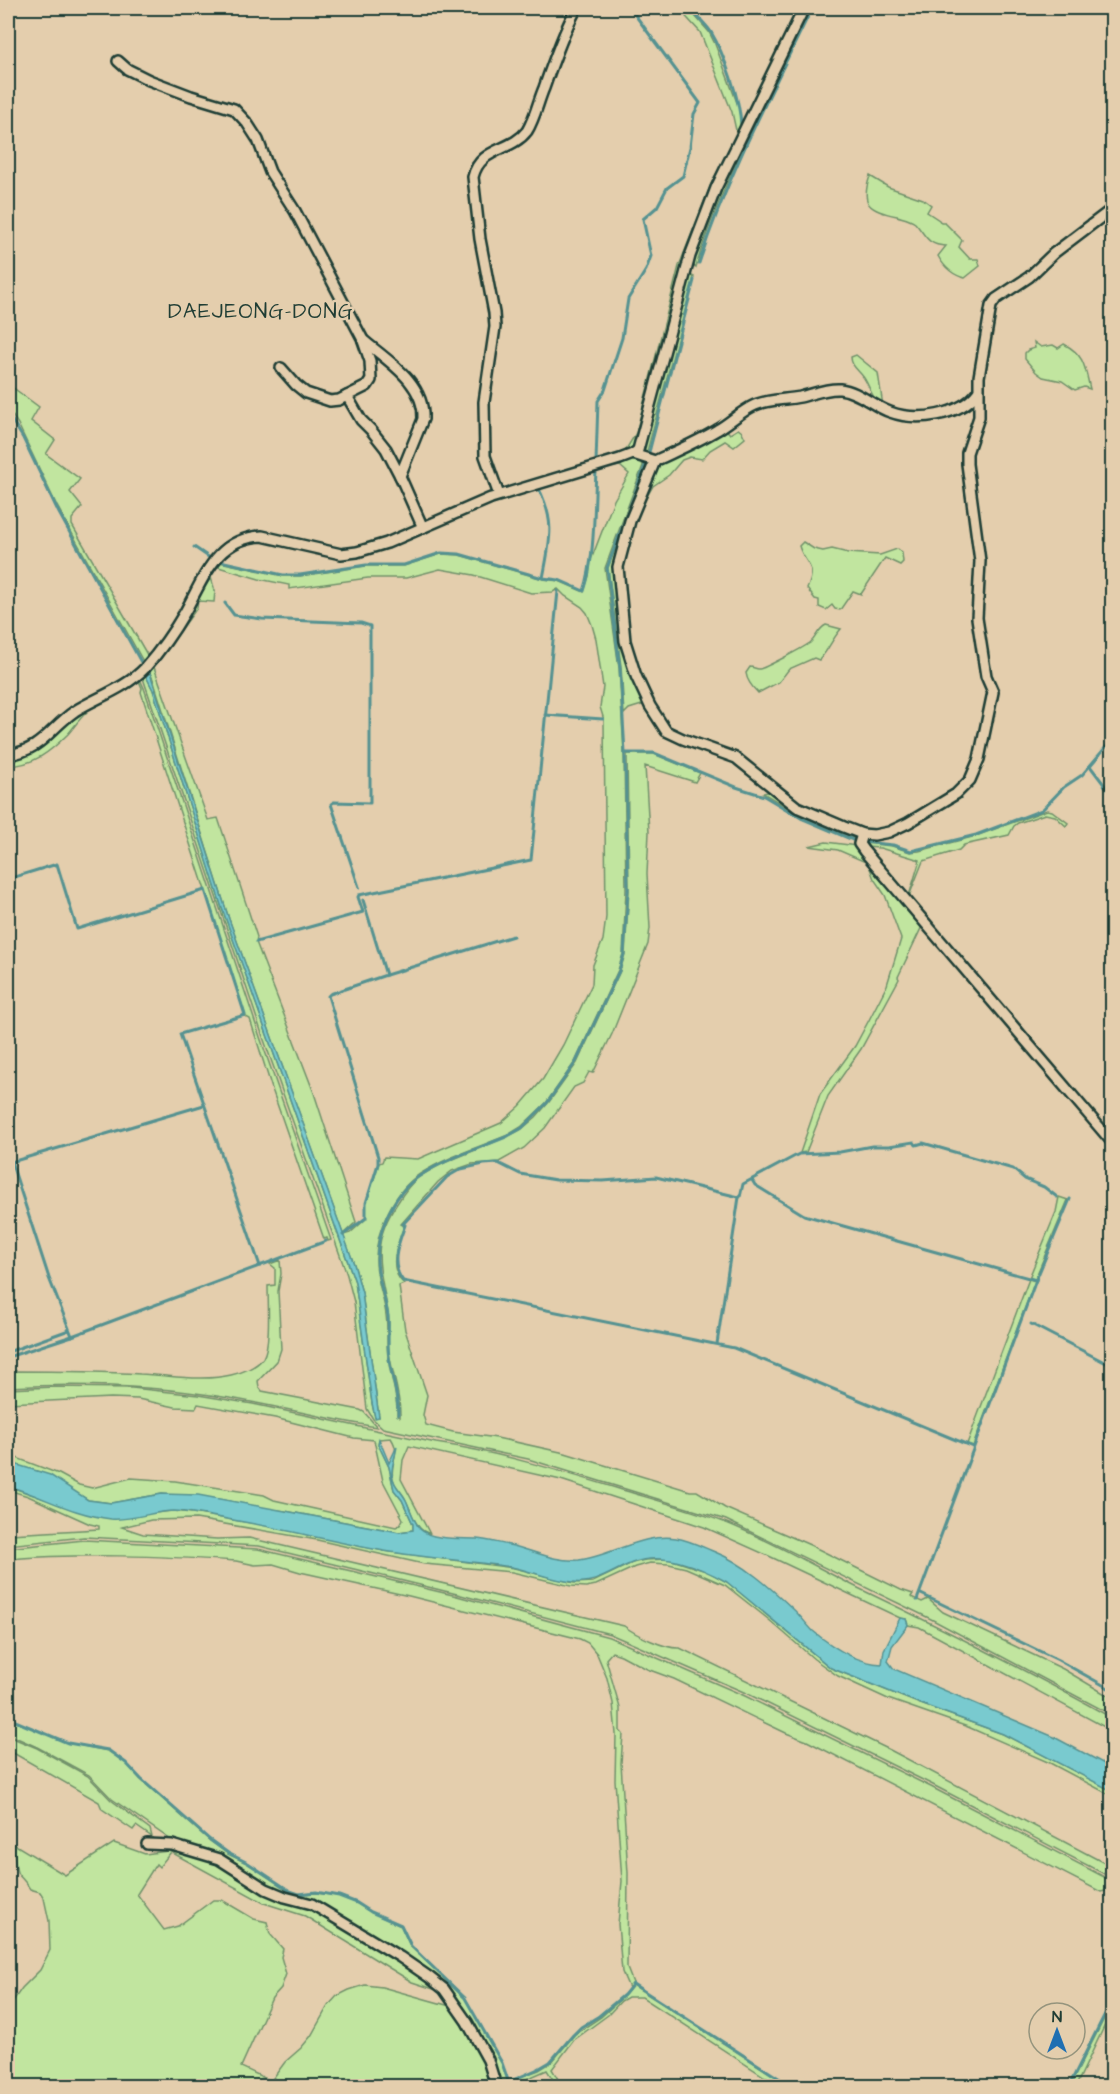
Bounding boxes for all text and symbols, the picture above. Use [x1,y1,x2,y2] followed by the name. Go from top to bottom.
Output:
[168,297,354,326] district label: DAEJEONG-DONG
[1027,2001,1087,2061] north arrow
[1052,2006,1062,2028] text: N

